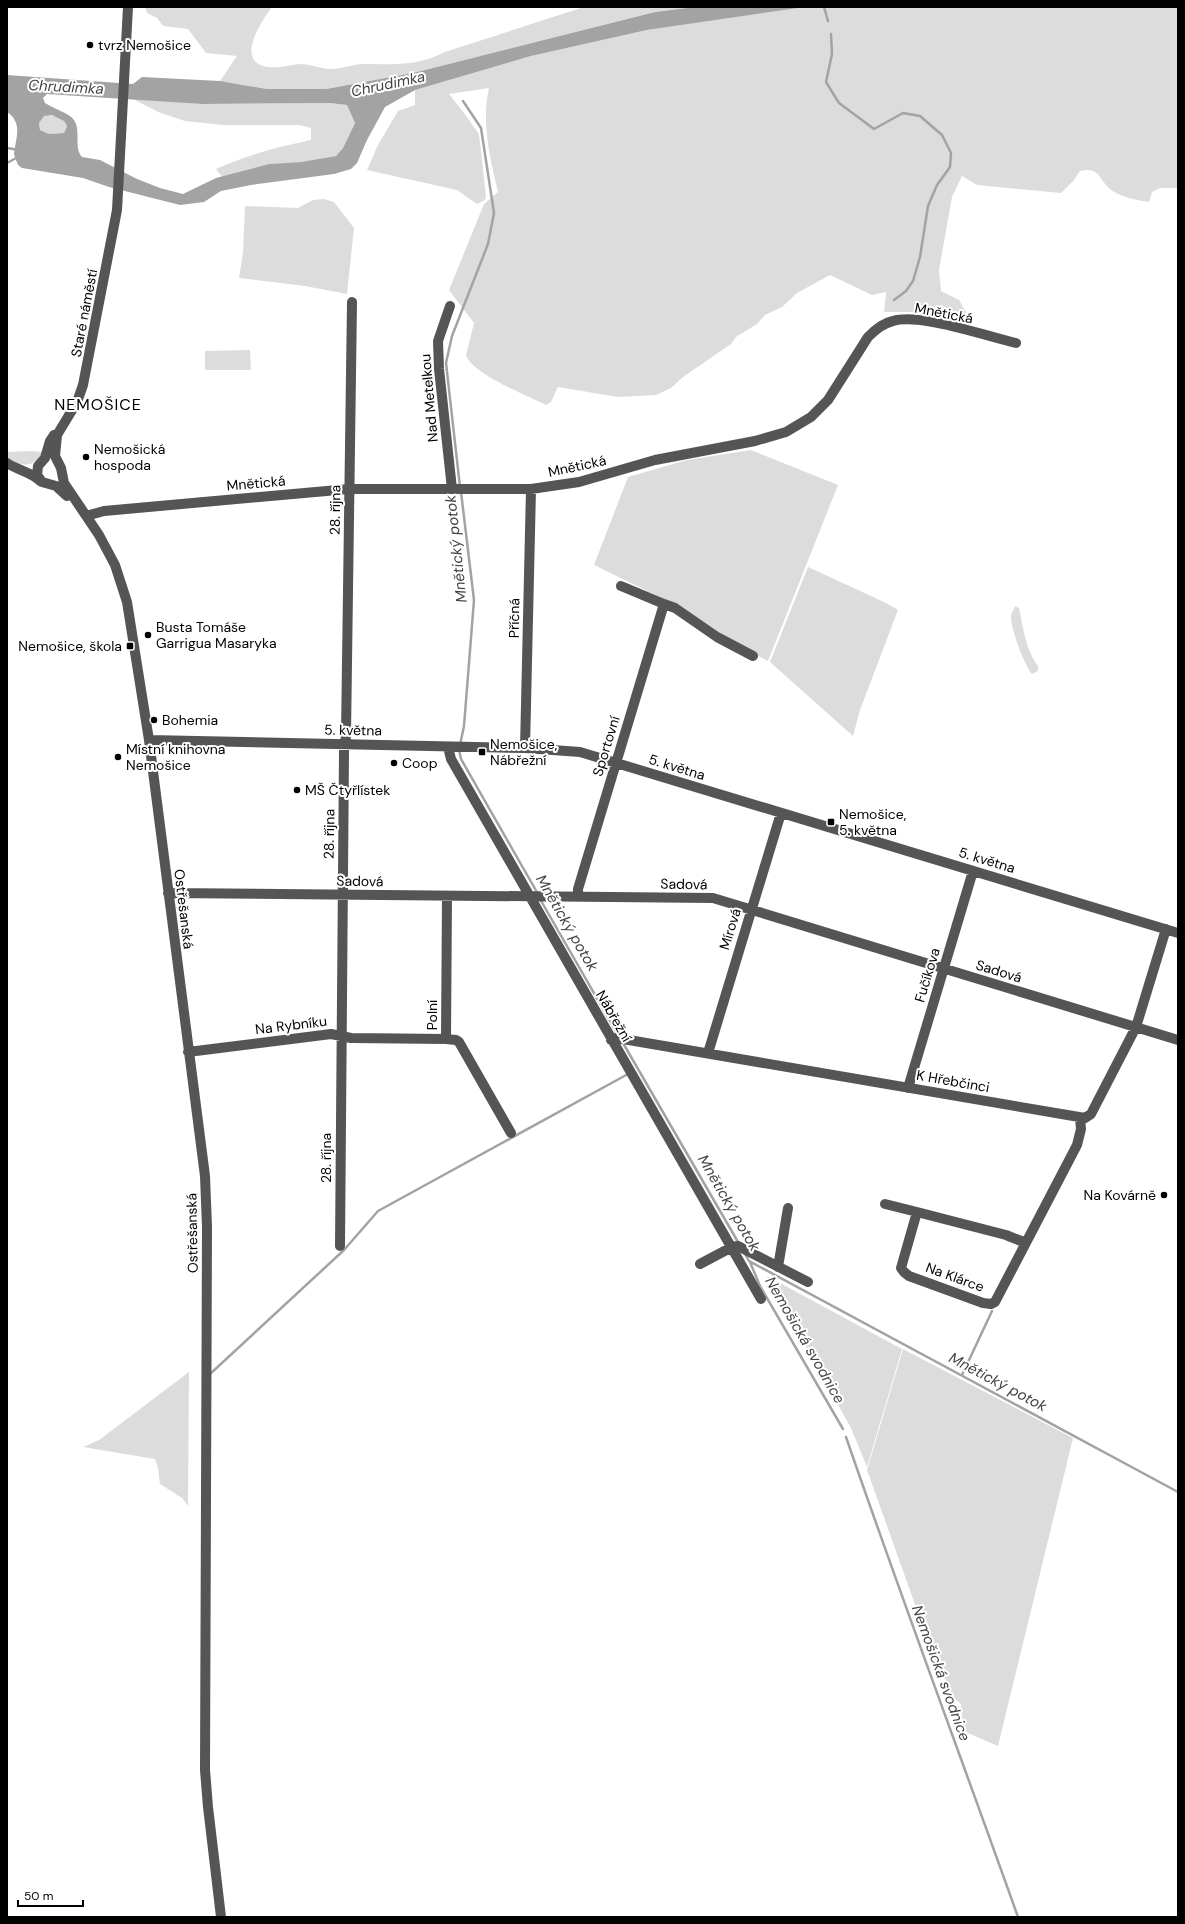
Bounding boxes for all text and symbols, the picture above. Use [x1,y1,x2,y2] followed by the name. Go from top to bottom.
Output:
[98,36,191,54] place label: tvrz Nemošice
[85,40,95,50] marker: tvrz Nemošice
[349,66,427,102] water label: Chrudimka
[28,75,104,99] water label: Chrudimka
[67,267,102,359] street label: Staré náměstí
[913,299,975,327] street label: Mnětická
[416,353,442,443] street label: Nad Metelkou
[54,394,142,415] district label: NEMOŠICE
[94,440,165,474] place label: Nemošická hospoda
[546,451,608,481] street label: Mnětická
[81,452,91,462] marker: Nemošická hospoda
[226,471,286,495] street label: Mnětická
[326,485,344,535] street label: 28. října
[440,494,472,604] water label: Mnětický potok
[505,598,523,638] street label: Příčná
[156,618,277,652] place label: Busta Tomáše Garrigua Masaryka
[143,630,153,640] marker: Busta Tomáše Garrigua Masaryka
[18,637,122,655] place label: Nemošice, škola
[125,641,135,651] marker: Nemošice, škola
[162,711,218,729] place label: Bohemia
[588,713,624,778] street label: Sportovní
[149,715,159,725] marker: Bohemia
[324,720,382,740] street label: 5. května
[490,735,558,769] place label: Nemošice, Nábřežní
[126,740,225,774] place label: Místní knihovna Nemošice
[477,747,487,757] marker: Nemošice, Nábřežní
[647,750,707,784] street label: 5. května
[113,752,123,762] marker: Místní knihovna Nemošice
[402,754,438,772] place label: Coop
[389,758,399,768] marker: Coop
[305,781,390,799] place label: MŠ Čtyřlístek
[292,785,302,795] marker: MŠ Čtyřlístek
[839,805,907,839] place label: Nemošice, 5. května
[320,809,338,859] street label: 28. října
[826,817,836,827] marker: Nemošice, 5. května
[957,843,1017,877] street label: 5. května
[170,868,198,950] street label: Ostřešanská
[531,871,603,975] water label: Mnětický potok
[336,872,384,890] street label: Sadová
[660,875,708,893] street label: Sadová
[715,906,745,952] street label: Mírová
[910,946,944,1004] street label: Fučíkova
[974,956,1024,986] street label: Sadová
[592,987,636,1046] street label: Nábřežní
[423,999,441,1030] street label: Polní
[254,1012,328,1038] street label: Na Rybníku
[915,1066,991,1096] street label: K Hřebčinci
[317,1133,335,1183] street label: 28. října
[693,1151,765,1255] water label: Mnětický potok
[1084,1186,1156,1204] place label: Na Kovárně
[1159,1190,1169,1200] marker: Na Kovárně
[182,1193,202,1273] street label: Ostřešanská
[923,1258,987,1296] street label: Na Klárce
[761,1273,850,1407] water label: Nemošická svodnice
[945,1348,1051,1416] water label: Mnětický potok
[907,1602,975,1744] water label: Nemošická svodnice
[18,1882,83,1908] scale bar
[24,1888,53,1904] text: 50 m

